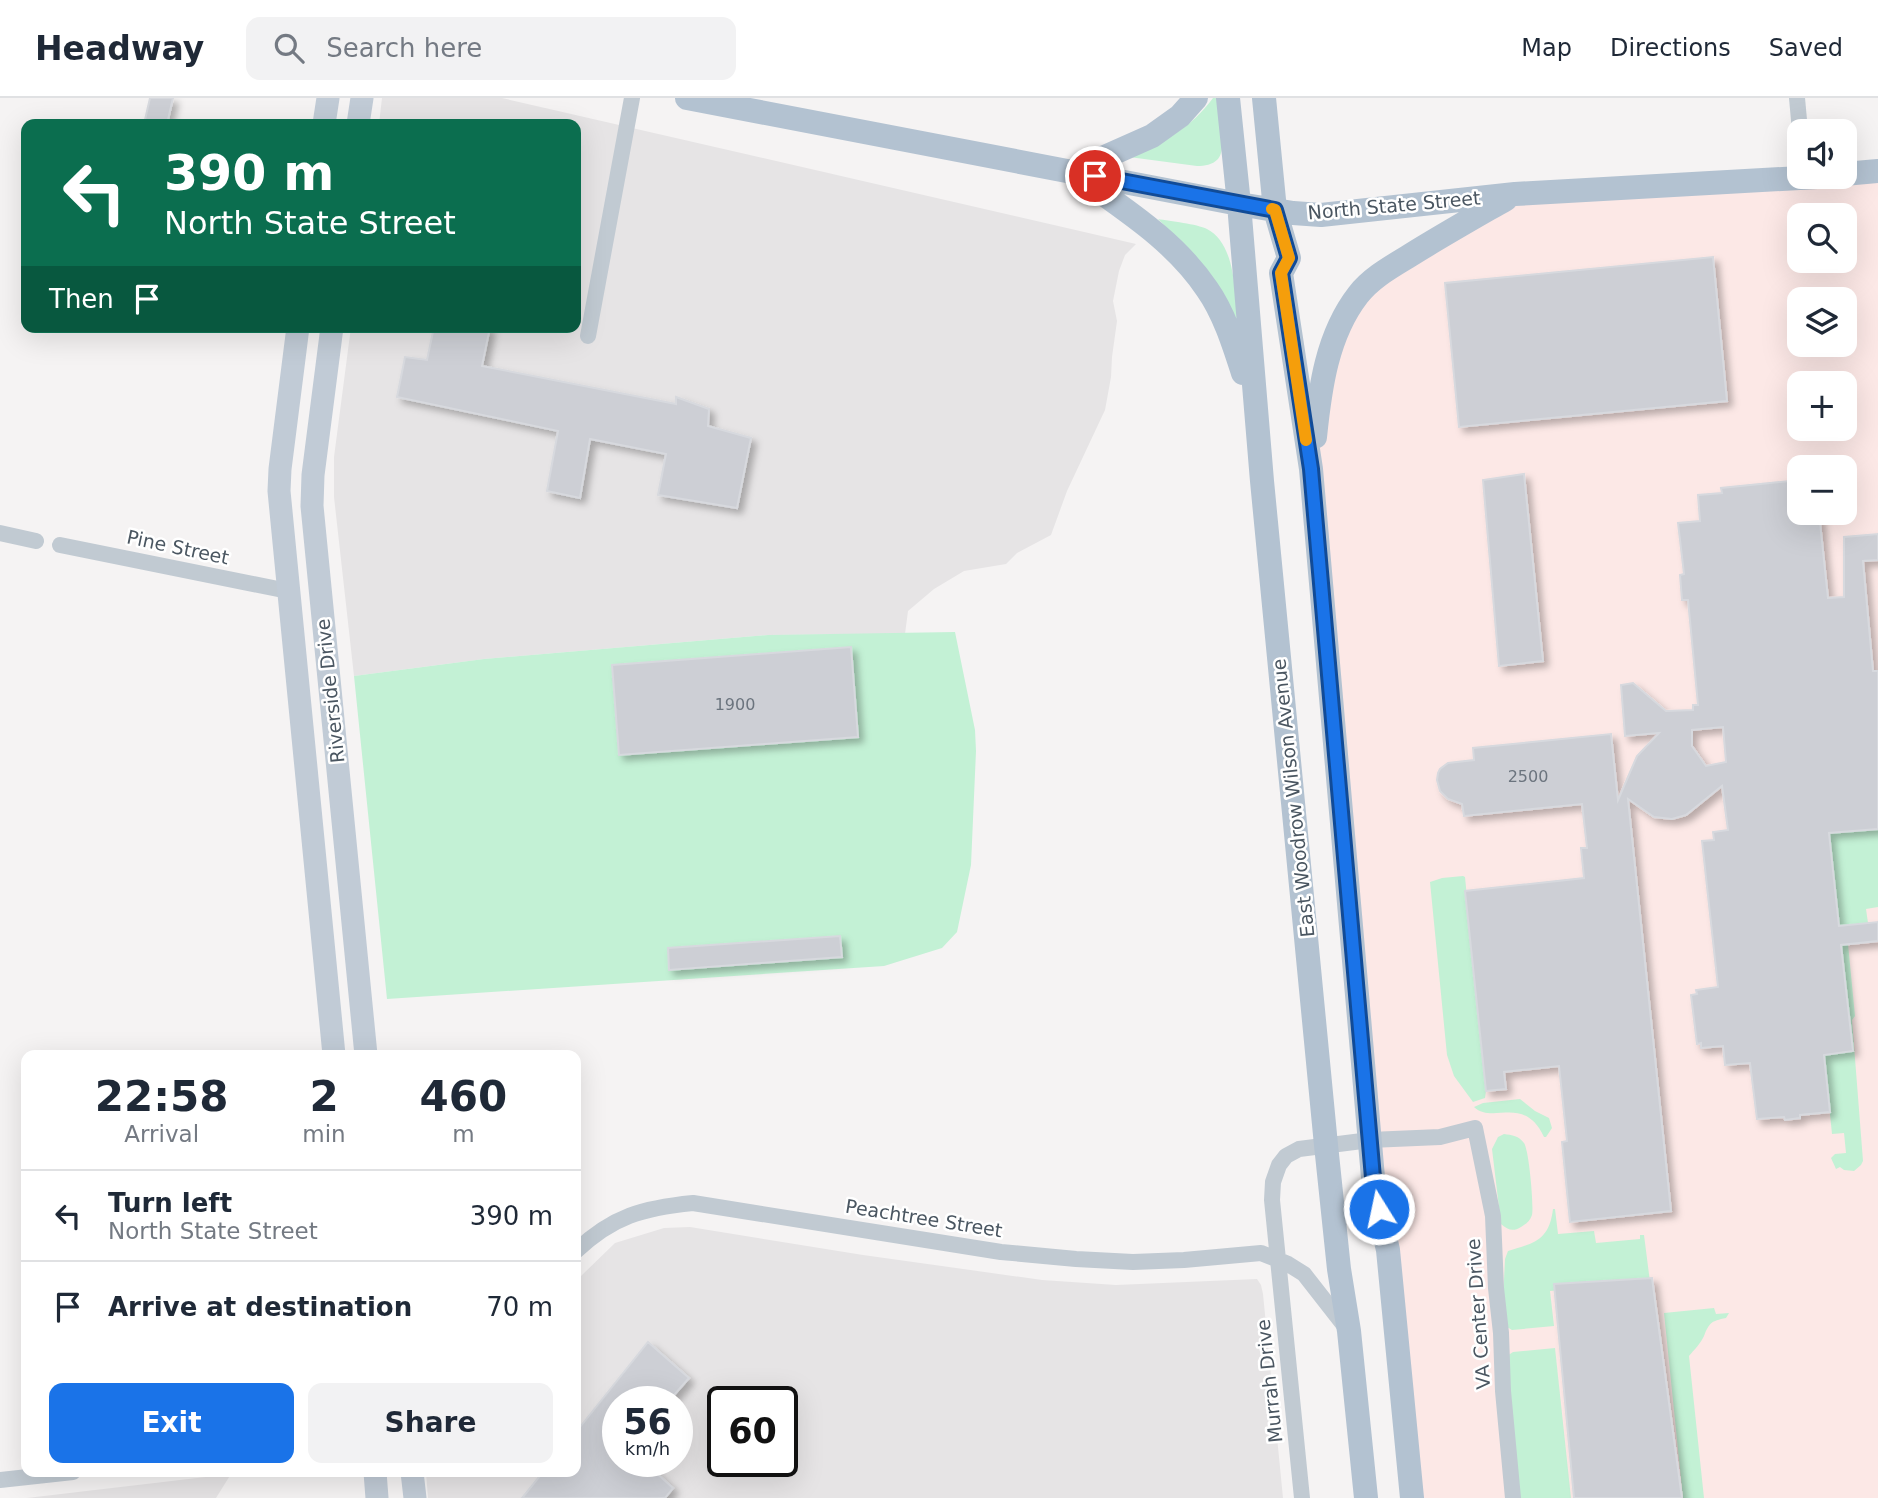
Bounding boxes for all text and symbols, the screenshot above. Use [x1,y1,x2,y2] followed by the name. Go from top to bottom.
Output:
[246,17,736,80] search box
[35,29,204,68] text: Headway
[270,29,308,67] icon: search
[326,33,482,63] text: Search here
[1521,34,1572,62] text: Map
[1610,34,1731,62] text: Directions
[1769,34,1843,62] text: Saved
[1787,119,1857,525] map controls
[1787,119,1857,189] button: sound
[164,145,334,202] text: 390 m
[1065,146,1125,206] pin
[49,147,140,238] icon: left
[1076,157,1114,195] icon: arrive
[1307,186,1481,224] street label: North State Street
[1787,203,1857,273] button: search
[164,204,456,242] text: North State Street
[128,280,166,318] icon: arrive
[49,284,114,314] text: Then
[1787,287,1857,357] button: layers
[1787,371,1857,441] button: +
[1787,455,1857,525] button: −
[125,525,231,569] street label: Pine Street
[311,618,349,764] street label: Riverside Drive
[1267,658,1319,938] street label: East Woodrow Wilson Avenue
[715,695,755,714] house number: 1900
[1508,767,1548,786] house number: 2500
[95,1072,229,1121] text: 22:58
[309,1072,339,1121] text: 2
[420,1072,507,1121] text: 460
[124,1121,199,1147] text: Arrival
[302,1121,346,1147] text: min
[452,1121,475,1147] text: m
[1342,1172,1416,1246] position arrow
[108,1188,232,1218] text: Turn left
[844,1195,1004,1241] street label: Peachtree Street
[49,1197,87,1235] icon: left
[470,1201,553,1231] text: 390 m
[108,1218,318,1244] text: North State Street
[1462,1238,1494,1390] street label: VA Center Drive
[49,1288,87,1326] icon: arrive
[108,1292,412,1322] text: Arrive at destination
[486,1292,553,1322] text: 70 m
[1252,1318,1286,1444] street label: Murrah Drive
[49,1383,294,1463] button: Exit
[308,1383,553,1463] button: Share
[707,1386,798,1477] speed limit sign: 60
[623,1402,672,1442] text: 56
[625,1438,670,1459] text: km/h

